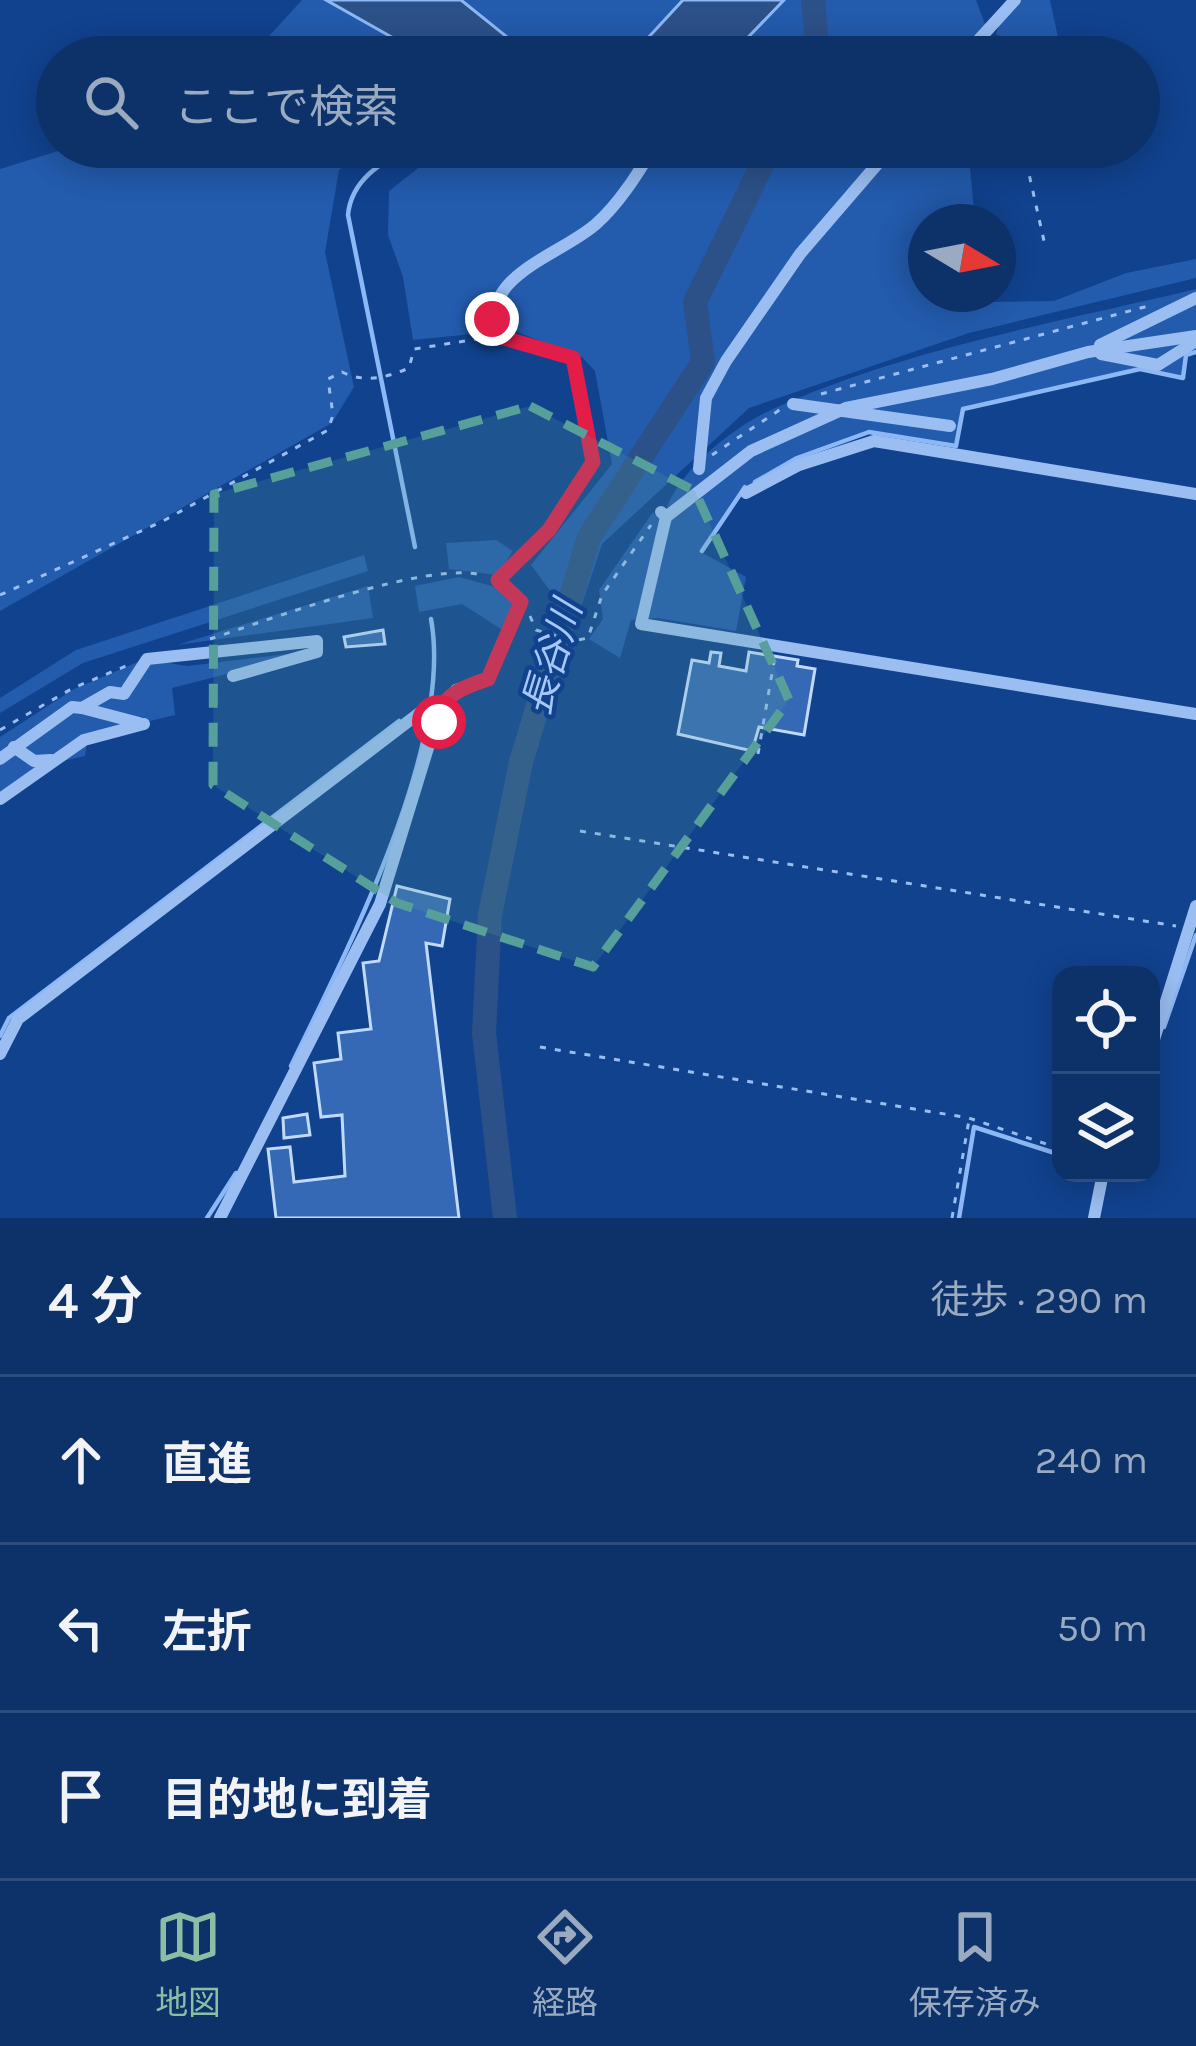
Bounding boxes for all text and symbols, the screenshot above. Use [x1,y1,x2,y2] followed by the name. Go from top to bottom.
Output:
[36,36,1160,168] search box
[78,69,144,135] icon: search
[174,81,399,133] text: ここで検索
[908,204,1016,312] north arrow
[465,292,519,346] route end
[513,592,592,721] water label: 長谷川
[412,695,466,749] route start
[1052,966,1160,1182] map controls
[1052,966,1160,1074] button: locate
[1052,1074,1160,1182] button: layers
[48,1271,142,1331] text: 4 分
[930,1277,1148,1323] text: 徒歩 · 290 m
[48,1427,114,1493] icon: ahead
[1035,1437,1148,1483] text: 240 m
[162,1438,252,1490] text: 直進
[48,1595,114,1661] icon: left
[1057,1605,1148,1651] text: 50 m
[162,1606,252,1658] text: 左折
[48,1763,114,1829] icon: arrive
[162,1774,432,1826] text: 目的地に到着
[155,1904,221,2024] tab: 地図
[532,1904,598,2024] tab: 経路
[909,1904,1041,2024] tab: 保存済み

